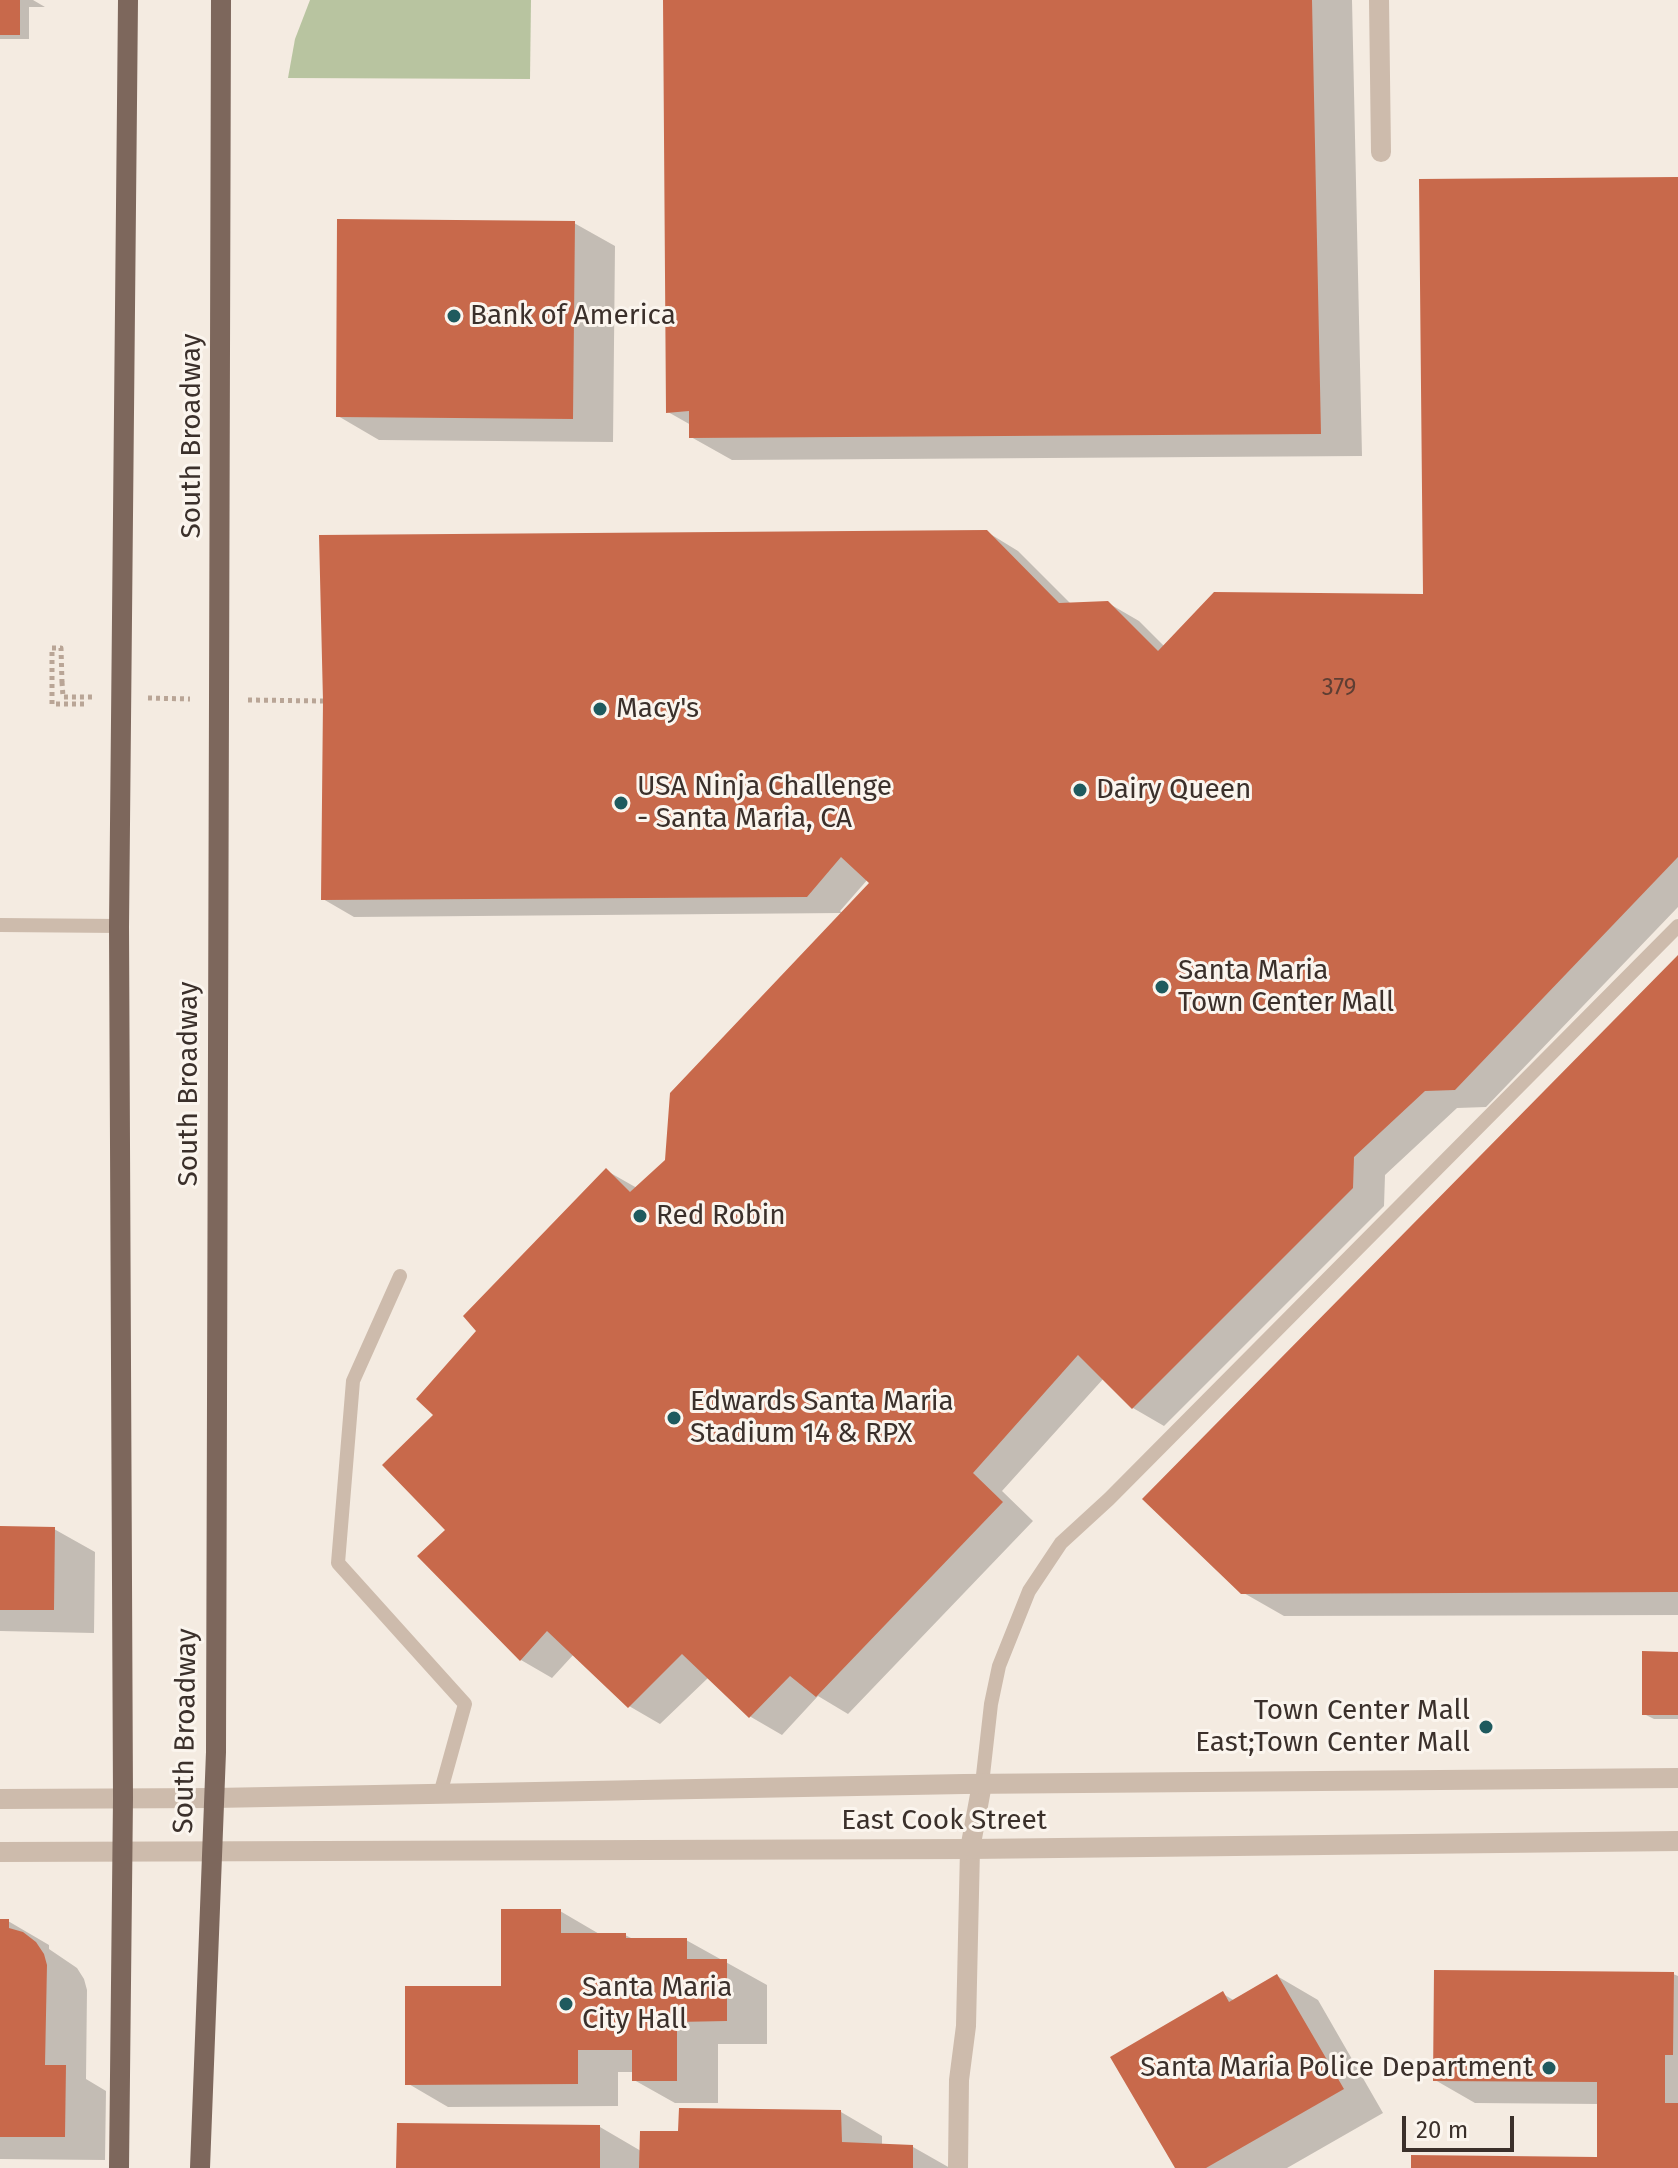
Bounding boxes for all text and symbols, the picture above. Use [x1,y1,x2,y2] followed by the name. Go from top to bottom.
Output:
[470,299,676,333] place label: Bank of America
[445,307,463,325] marker: Bank of America
[175,333,209,539] street label: South Broadway
[1322,674,1356,702] house number: 379
[616,692,699,726] place label: Macy's
[591,700,609,718] marker: Macy's
[637,770,892,836] place label: USA Ninja Challenge - Santa Maria, CA
[1096,773,1251,807] place label: Dairy Queen
[1071,781,1089,799] marker: Dairy Queen
[612,794,630,812] marker: USA Ninja Challenge - Santa Maria, CA
[1178,954,1394,1020] place label: Santa Maria Town Center Mall
[1153,978,1171,996] marker: Santa Maria Town Center Mall
[172,981,206,1187] street label: South Broadway
[656,1199,786,1233] place label: Red Robin
[631,1207,649,1225] marker: Red Robin
[690,1385,954,1451] place label: Edwards Santa Maria Stadium 14 & RPX
[665,1409,683,1427] marker: Edwards Santa Maria Stadium 14 & RPX
[167,1628,205,1834] street label: South Broadway
[1195,1694,1470,1760] place label: Town Center Mall East;Town Center Mall
[1477,1718,1495,1736] marker: Town Center Mall East;Town Center Mall
[841,1804,1047,1838] street label: East Cook Street
[582,1971,732,2037] place label: Santa Maria City Hall
[557,1995,575,2013] marker: Santa Maria City Hall
[1140,2051,1533,2085] place label: Santa Maria Police Department
[1540,2059,1558,2077] marker: Santa Maria Police Department
[1406,2100,1518,2150] scale bar
[1416,2116,1468,2144] text: 20 m

